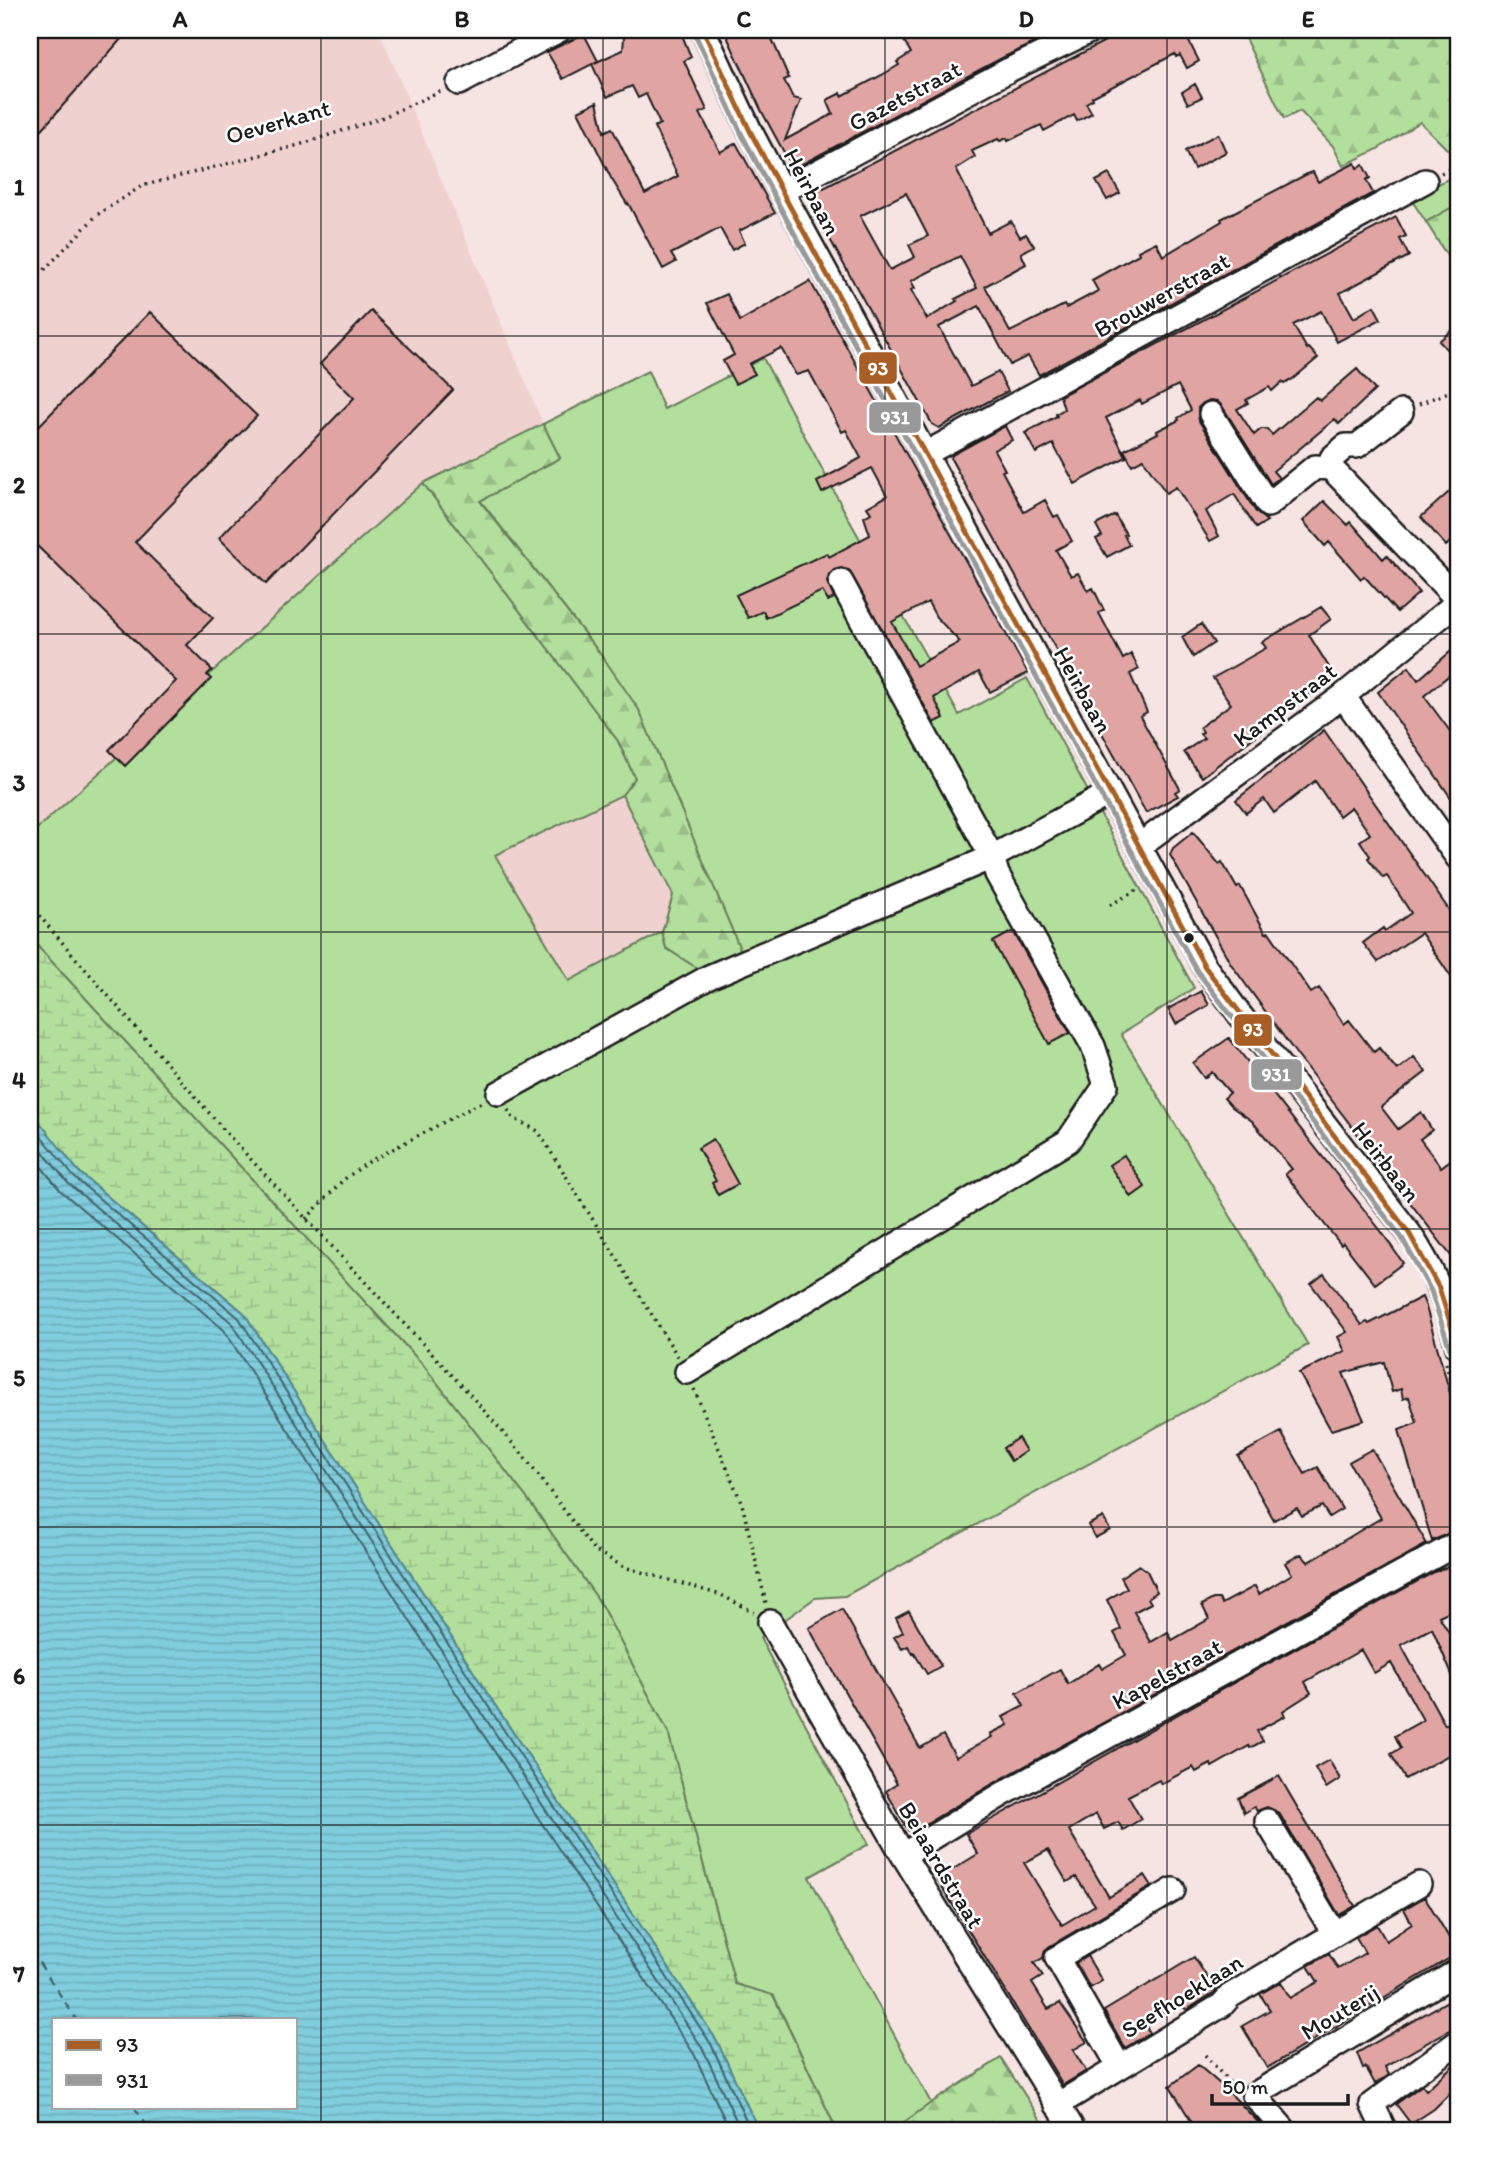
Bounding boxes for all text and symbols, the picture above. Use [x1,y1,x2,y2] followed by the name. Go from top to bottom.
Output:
[172,5,188,33] text: A
[455,5,470,33] text: B
[737,5,752,33] text: C
[1018,5,1034,33] text: D
[1302,5,1315,33] text: E
[843,54,966,137] street label: Gazetstraat
[222,93,334,150] street label: Oeverkant
[777,143,848,241] street label: Heirbaan
[14,173,25,201] text: 1
[1089,245,1235,344] street label: Brouwerstraat
[858,351,898,385] line badge: 93
[868,357,888,380] text: 93
[868,401,922,434] line badge: 931
[880,406,910,429] text: 931
[13,471,26,499] text: 2
[1048,641,1119,739] street label: Heirbaan
[1227,656,1342,753] street label: Kampstraat
[13,769,26,797] text: 3
[1182,931,1196,945] unlabelled marker
[1233,1013,1273,1047] line badge: 93
[1243,1018,1263,1041] text: 93
[1250,1058,1303,1091] line badge: 931
[1261,1063,1291,1086] text: 931
[12,1066,26,1094] text: 4
[1346,1115,1427,1208] street label: Heirbaan
[13,1364,25,1392] text: 5
[1107,1631,1227,1716] street label: Kapelstraat
[13,1662,25,1690] text: 6
[892,1796,991,1933] street label: Beiaardstraat
[1116,1947,1248,2044] street label: Seefhoeklaan
[12,1960,25,1988] text: 7
[1295,1977,1384,2046] street label: Mouterij
[52,2018,298,2108] legend
[116,2032,138,2057] text: 93
[1212,2063,1348,2107] scale bar
[116,2068,148,2093] text: 931
[1222,2074,1269,2099] text: 50 m

